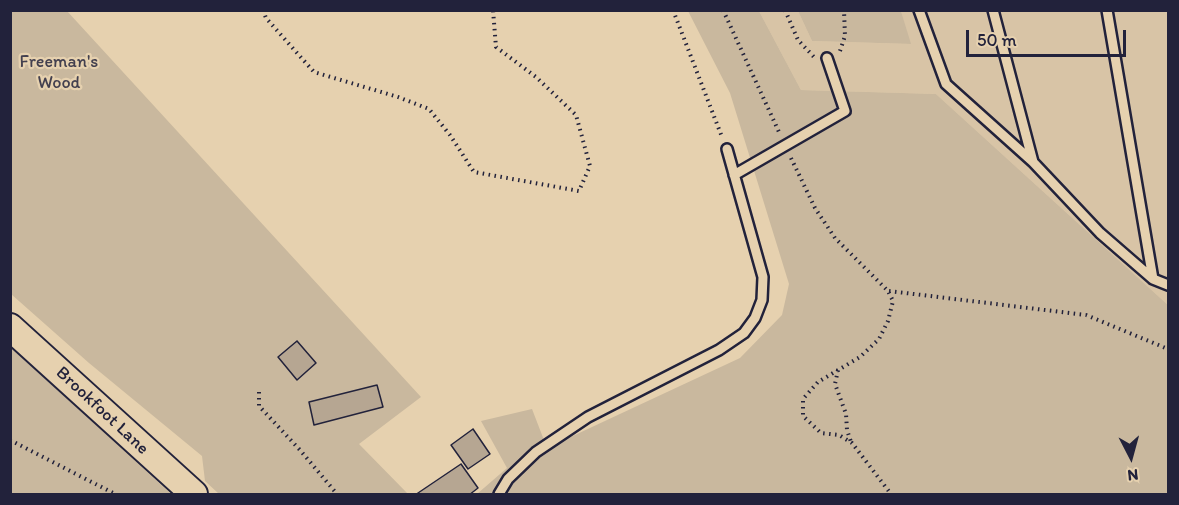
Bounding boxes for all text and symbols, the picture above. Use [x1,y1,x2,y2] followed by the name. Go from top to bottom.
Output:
[969,18,1130,56] scale bar
[977,29,1017,51] text: 50 m
[20,51,98,94] park label: Freeman's Wood
[51,362,153,460] street label: Brookfoot Lane
[1101,427,1161,487] north arrow
[1127,465,1139,485] text: N

